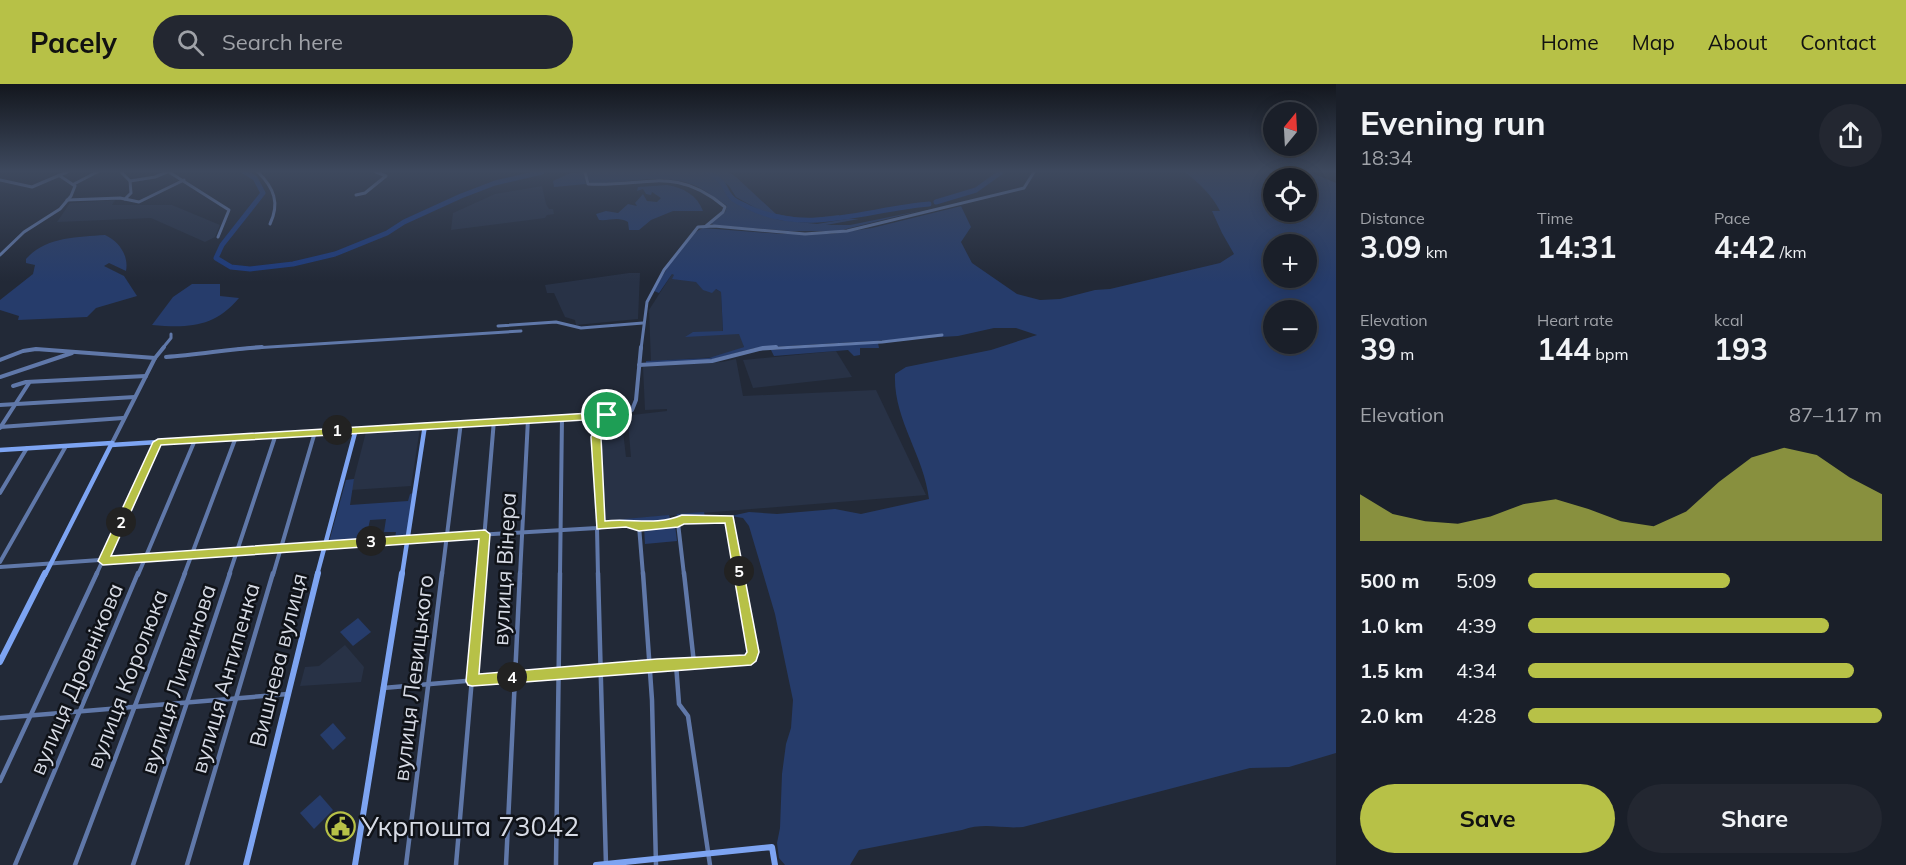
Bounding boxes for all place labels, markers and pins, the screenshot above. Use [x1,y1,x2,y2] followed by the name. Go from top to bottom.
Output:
[581,389,632,440] pin
[322,415,352,445] pin: 1
[106,507,136,537] pin: 2
[356,526,386,556] pin: 3
[724,556,754,586] pin: 5
[497,662,527,692] pin: 4
[360,809,579,843] place label: Укрпошта 73042
[324,811,356,843] public building icon: Укрпошта 73042

